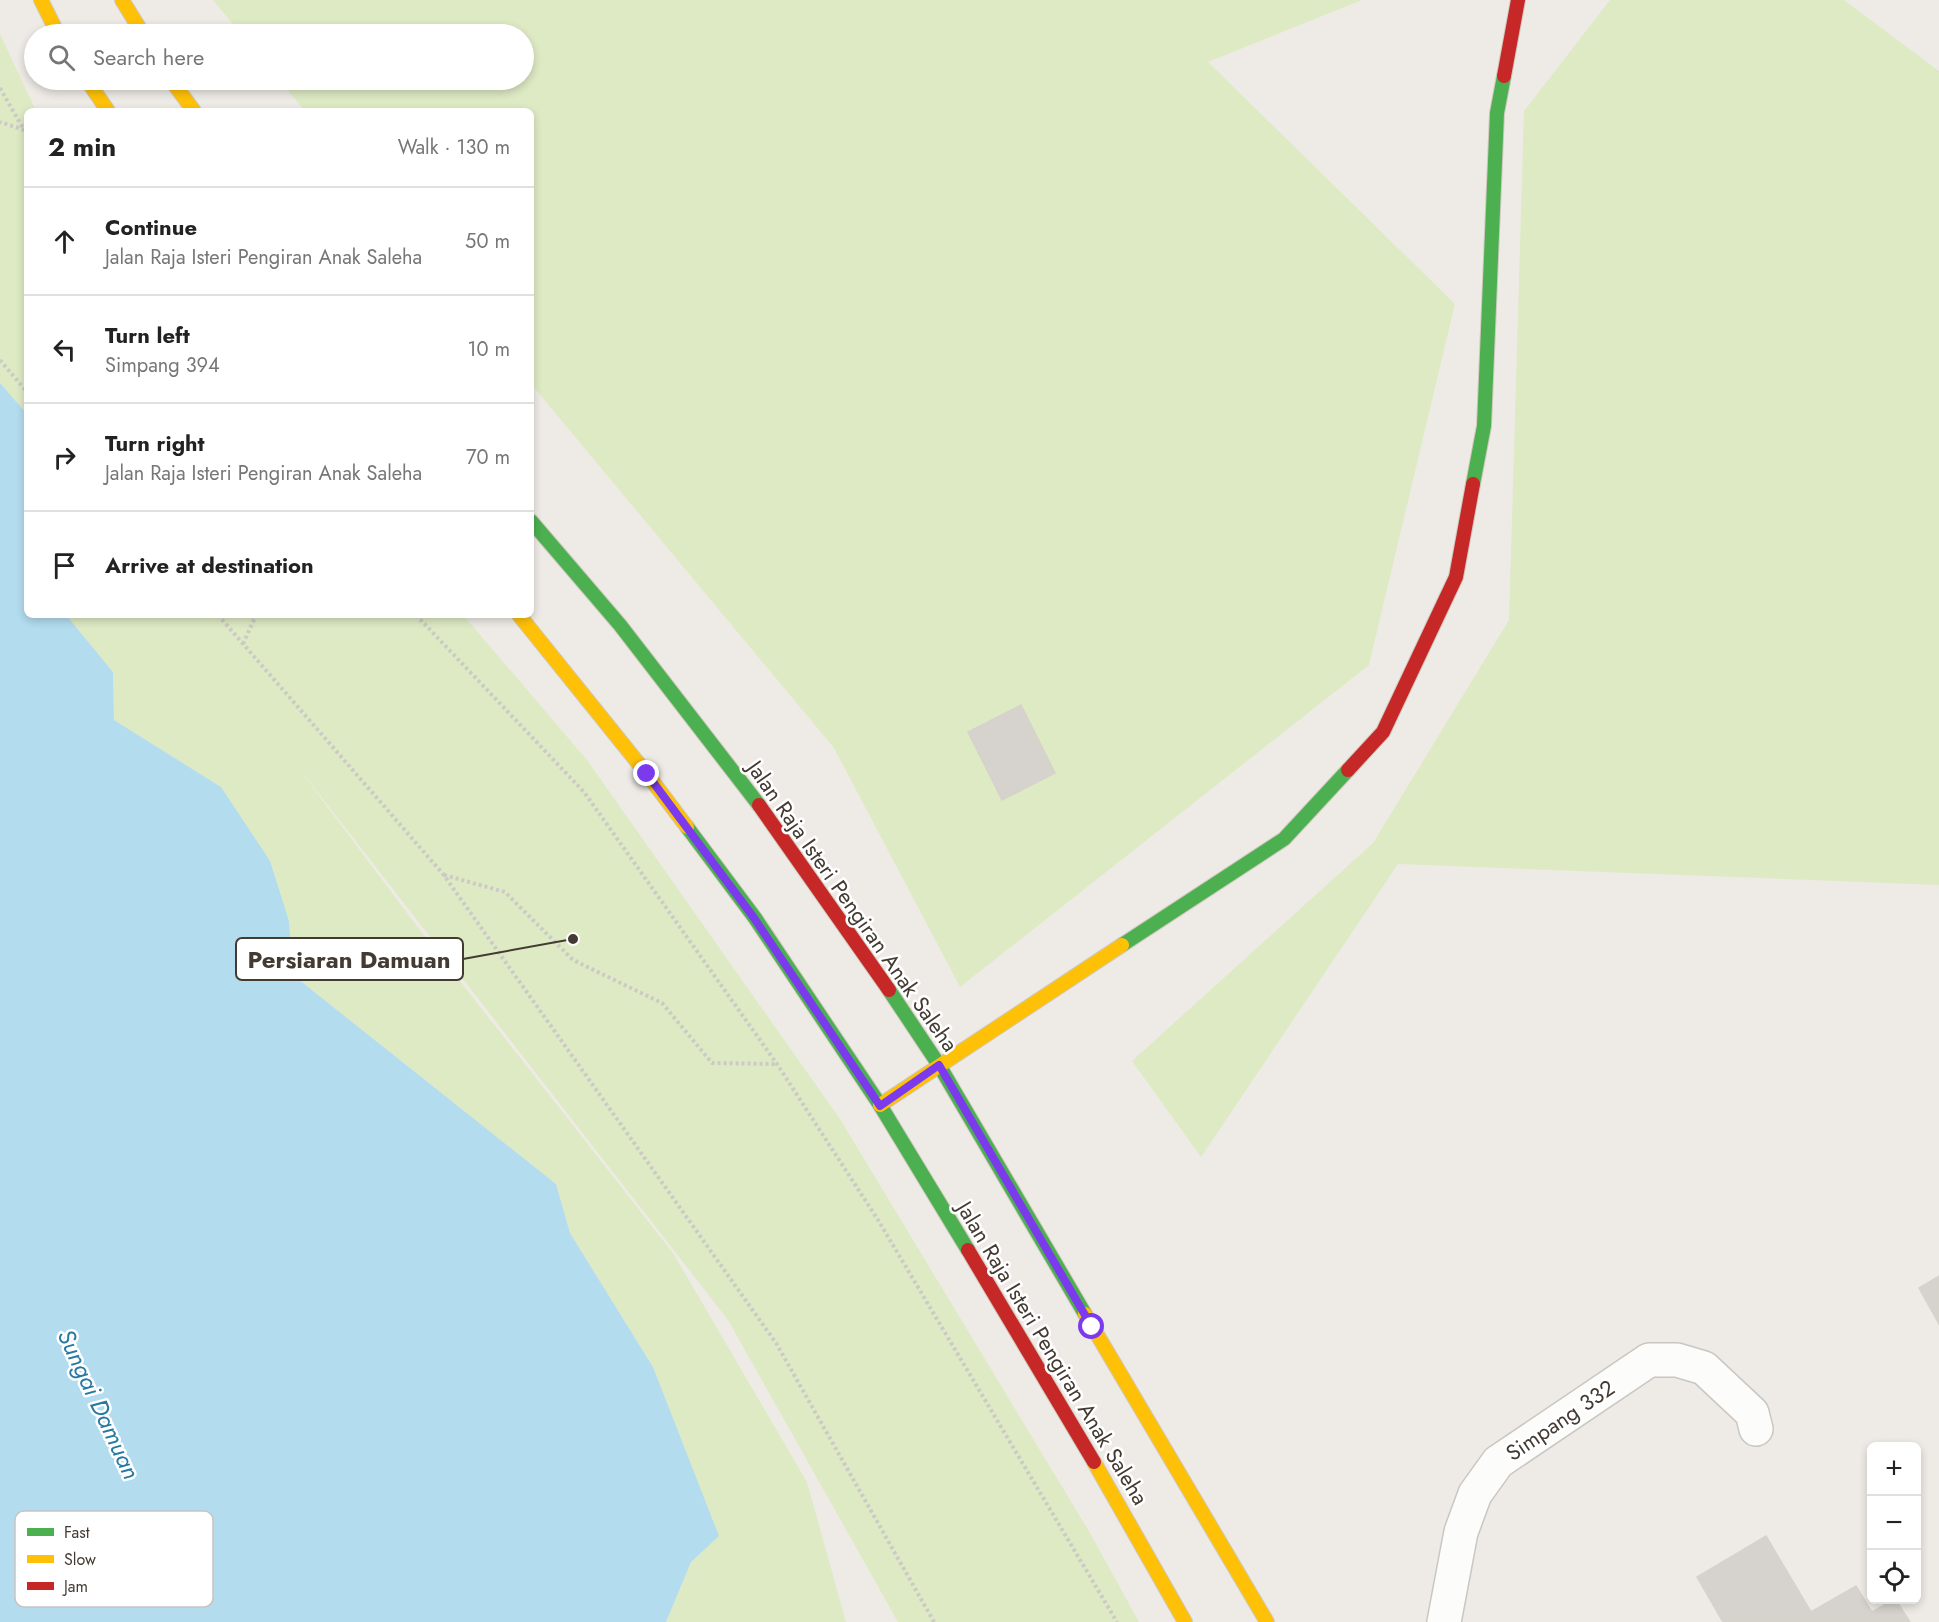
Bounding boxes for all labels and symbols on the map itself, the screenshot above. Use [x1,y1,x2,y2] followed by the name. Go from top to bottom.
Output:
[738,751,966,1058] street label: Jalan Raja Isteri Pengiran Anak Saleha
[633,760,659,786] route end
[236,938,463,980] callout: Persiaran Damuan
[248,942,450,977] text: Persiaran Damuan
[948,1193,1157,1511] street label: Jalan Raja Isteri Pengiran Anak Saleha
[1078,1313,1104,1339] route start
[49,1323,149,1485] water label: Sungai Damuan
[1499,1372,1621,1468] street label: Simpang 332
[15,1511,213,1607] legend
[64,1521,90,1544] text: Fast
[64,1548,96,1571] text: Slow
[62,1575,88,1598] text: Jam

